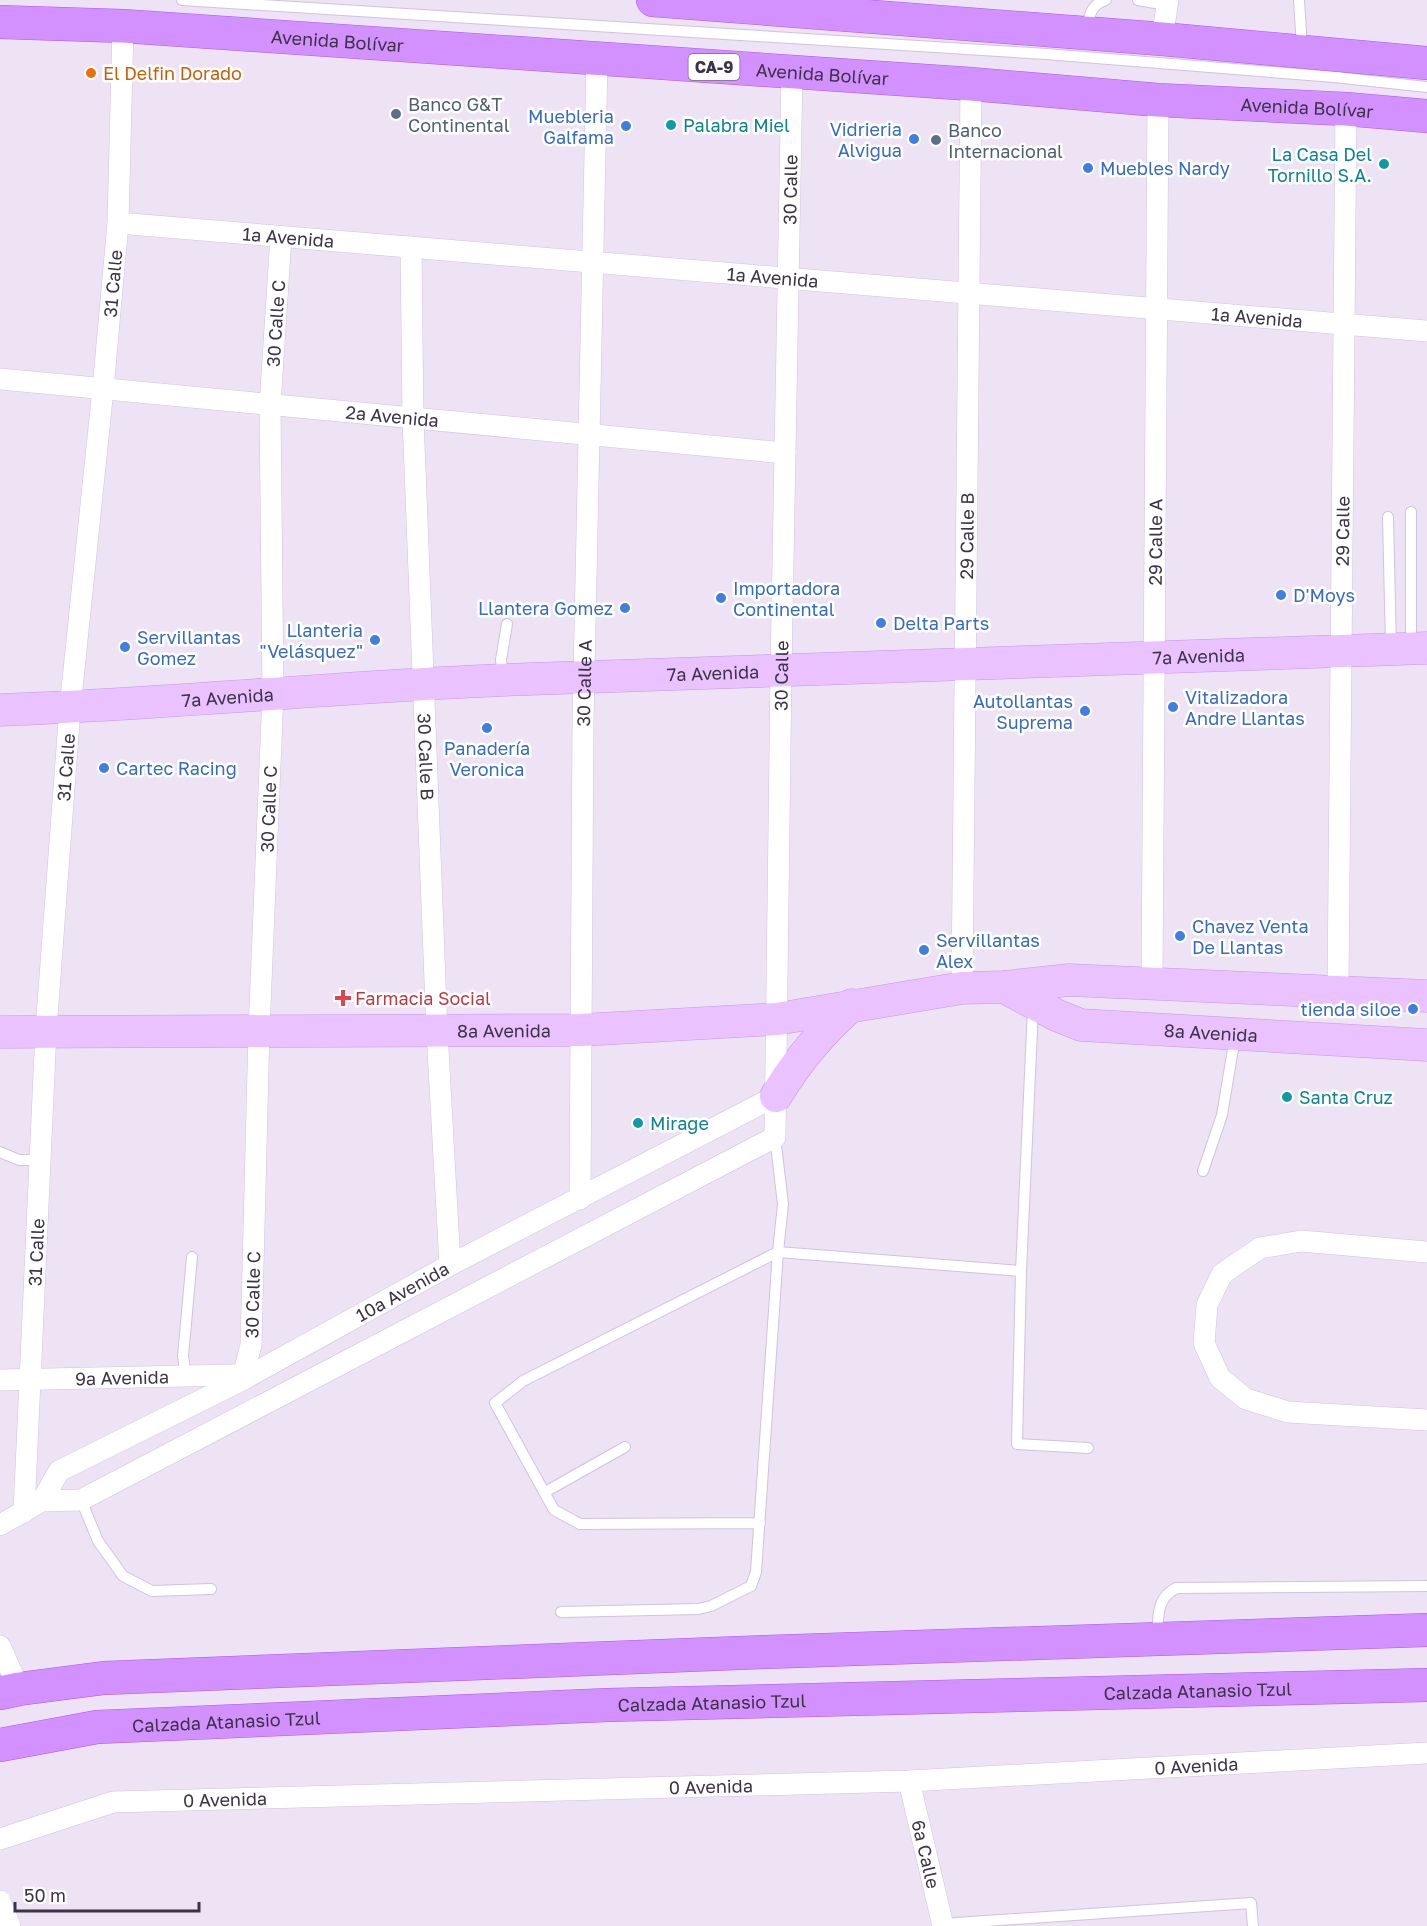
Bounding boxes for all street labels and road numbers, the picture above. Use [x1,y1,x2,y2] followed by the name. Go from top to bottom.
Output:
[270,25,405,56] street label: Avenida Bolívar
[688,54,740,80] road number: CA-9
[755,58,889,89] street label: Avenida Bolívar
[1240,93,1374,122] street label: Avenida Bolívar
[778,154,801,225] street label: 30 Calle
[242,222,335,252] street label: 1a Avenida
[99,249,127,318] street label: 31 Calle
[726,262,819,292] street label: 1a Avenida
[262,279,289,367] street label: 30 Calle C
[1211,302,1304,332] street label: 1a Avenida
[345,401,440,431] street label: 2a Avenida
[955,493,978,579] street label: 29 Calle B
[1331,496,1353,566] street label: 29 Calle
[1144,499,1166,585] street label: 29 Calle A
[572,639,596,727] street label: 30 Calle A
[769,640,793,711] street label: 30 Calle
[1152,643,1245,669] street label: 7a Avenida
[666,660,760,685] street label: 7a Avenida
[181,683,275,711] street label: 7a Avenida
[414,713,439,801] street label: 30 Calle B
[52,733,79,802] street label: 31 Calle
[255,765,281,853] street label: 30 Calle C
[457,1019,551,1041] street label: 8a Avenida
[1163,1019,1258,1046] street label: 8a Avenida
[23,1218,48,1287] street label: 31 Calle
[240,1251,264,1339] street label: 30 Calle C
[352,1257,453,1326] street label: 10a Avenida
[75,1365,169,1389] street label: 9a Avenida
[1103,1677,1292,1704] street label: Calzada Atanasio Tzul
[617,1689,807,1716] street label: Calzada Atanasio Tzul
[132,1706,321,1736] street label: Calzada Atanasio Tzul
[1154,1752,1239,1779] street label: 0 Avenida
[669,1774,753,1798] street label: 0 Avenida
[183,1787,267,1811] street label: 0 Avenida
[907,1818,945,1891] street label: 6a Calle

